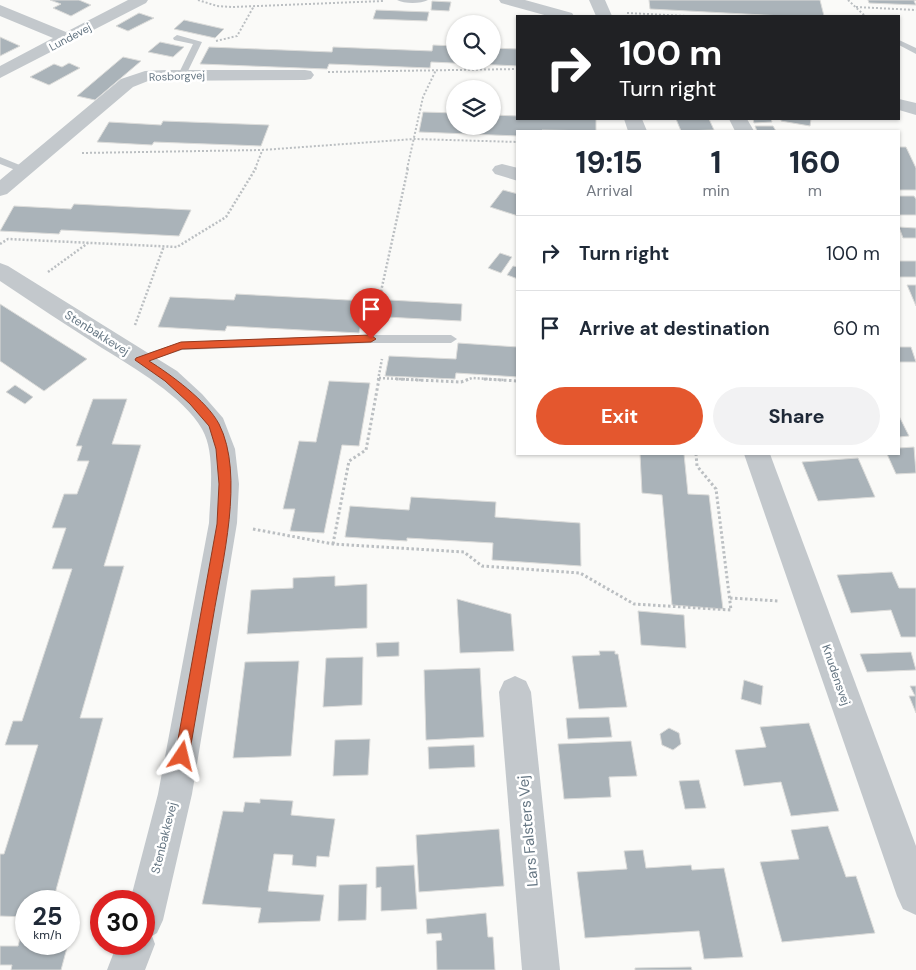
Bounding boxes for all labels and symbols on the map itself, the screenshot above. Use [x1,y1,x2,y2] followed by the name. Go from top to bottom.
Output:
[46,20,94,54] street label: Lundevej
[149,68,205,84] street label: Rosborgvej
[350,288,392,339] pin
[62,307,132,359] street label: Stenbakkevej
[818,642,854,708] street label: Knudensvej
[155,729,207,781] position arrow
[513,774,543,888] street label: Lars Falsters Vej
[147,800,181,875] street label: Stenbakkevej
[90,890,155,955] speed limit sign: 30

